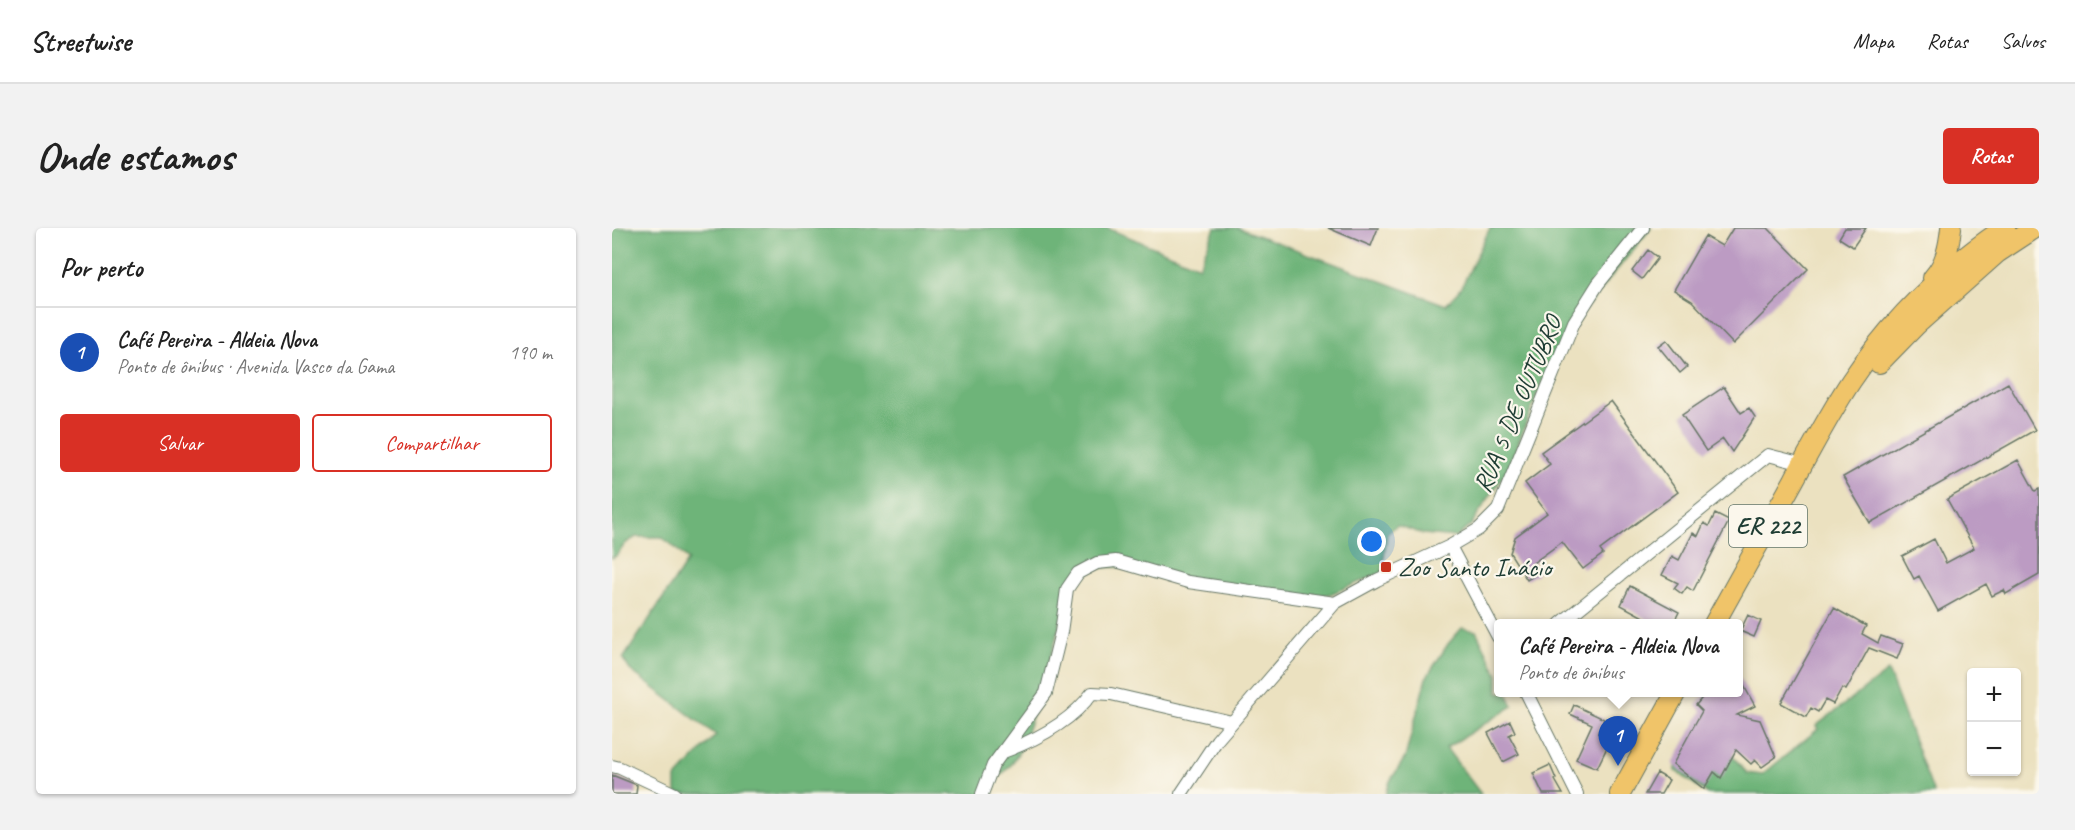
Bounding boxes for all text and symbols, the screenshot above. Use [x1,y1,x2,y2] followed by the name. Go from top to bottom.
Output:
[30,24,131,59] text: Streetwise
[1853,28,1894,54] text: Mapa
[1927,28,1968,54] text: Rotas
[2001,28,2045,54] text: Salvos
[1943,128,2039,184] button: Rotas
[36,130,233,183] text: Onde estamos
[60,251,142,284] text: Por perto
[1465,308,1571,497] street label: RUA 5 DE OUTUBRO
[117,326,317,354] text: Café Pereira - Aldeia Nova
[75,340,84,365] text: 1
[509,340,552,365] text: 190 m
[117,354,394,379] text: Ponto de ônibus · Avenida Vasco da Gama
[60,414,300,472] button: Salvar
[312,414,552,472] button: Compartilhar
[1729,505,1807,547] road number: ER 222
[1357,527,1386,556] your location
[1398,551,1554,584] place label: Zoo Santo Inácio
[1379,560,1393,574] marker: Zoo Santo Inácio
[1494,619,1743,697] popup
[1519,632,1718,660] text: Café Pereira - Aldeia Nova
[1519,660,1624,685] text: Ponto de ônibus
[1967,668,2021,776] map controls
[1967,668,2021,722] button: +
[1598,716,1638,766] pin: 1
[1967,722,2021,776] button: −

